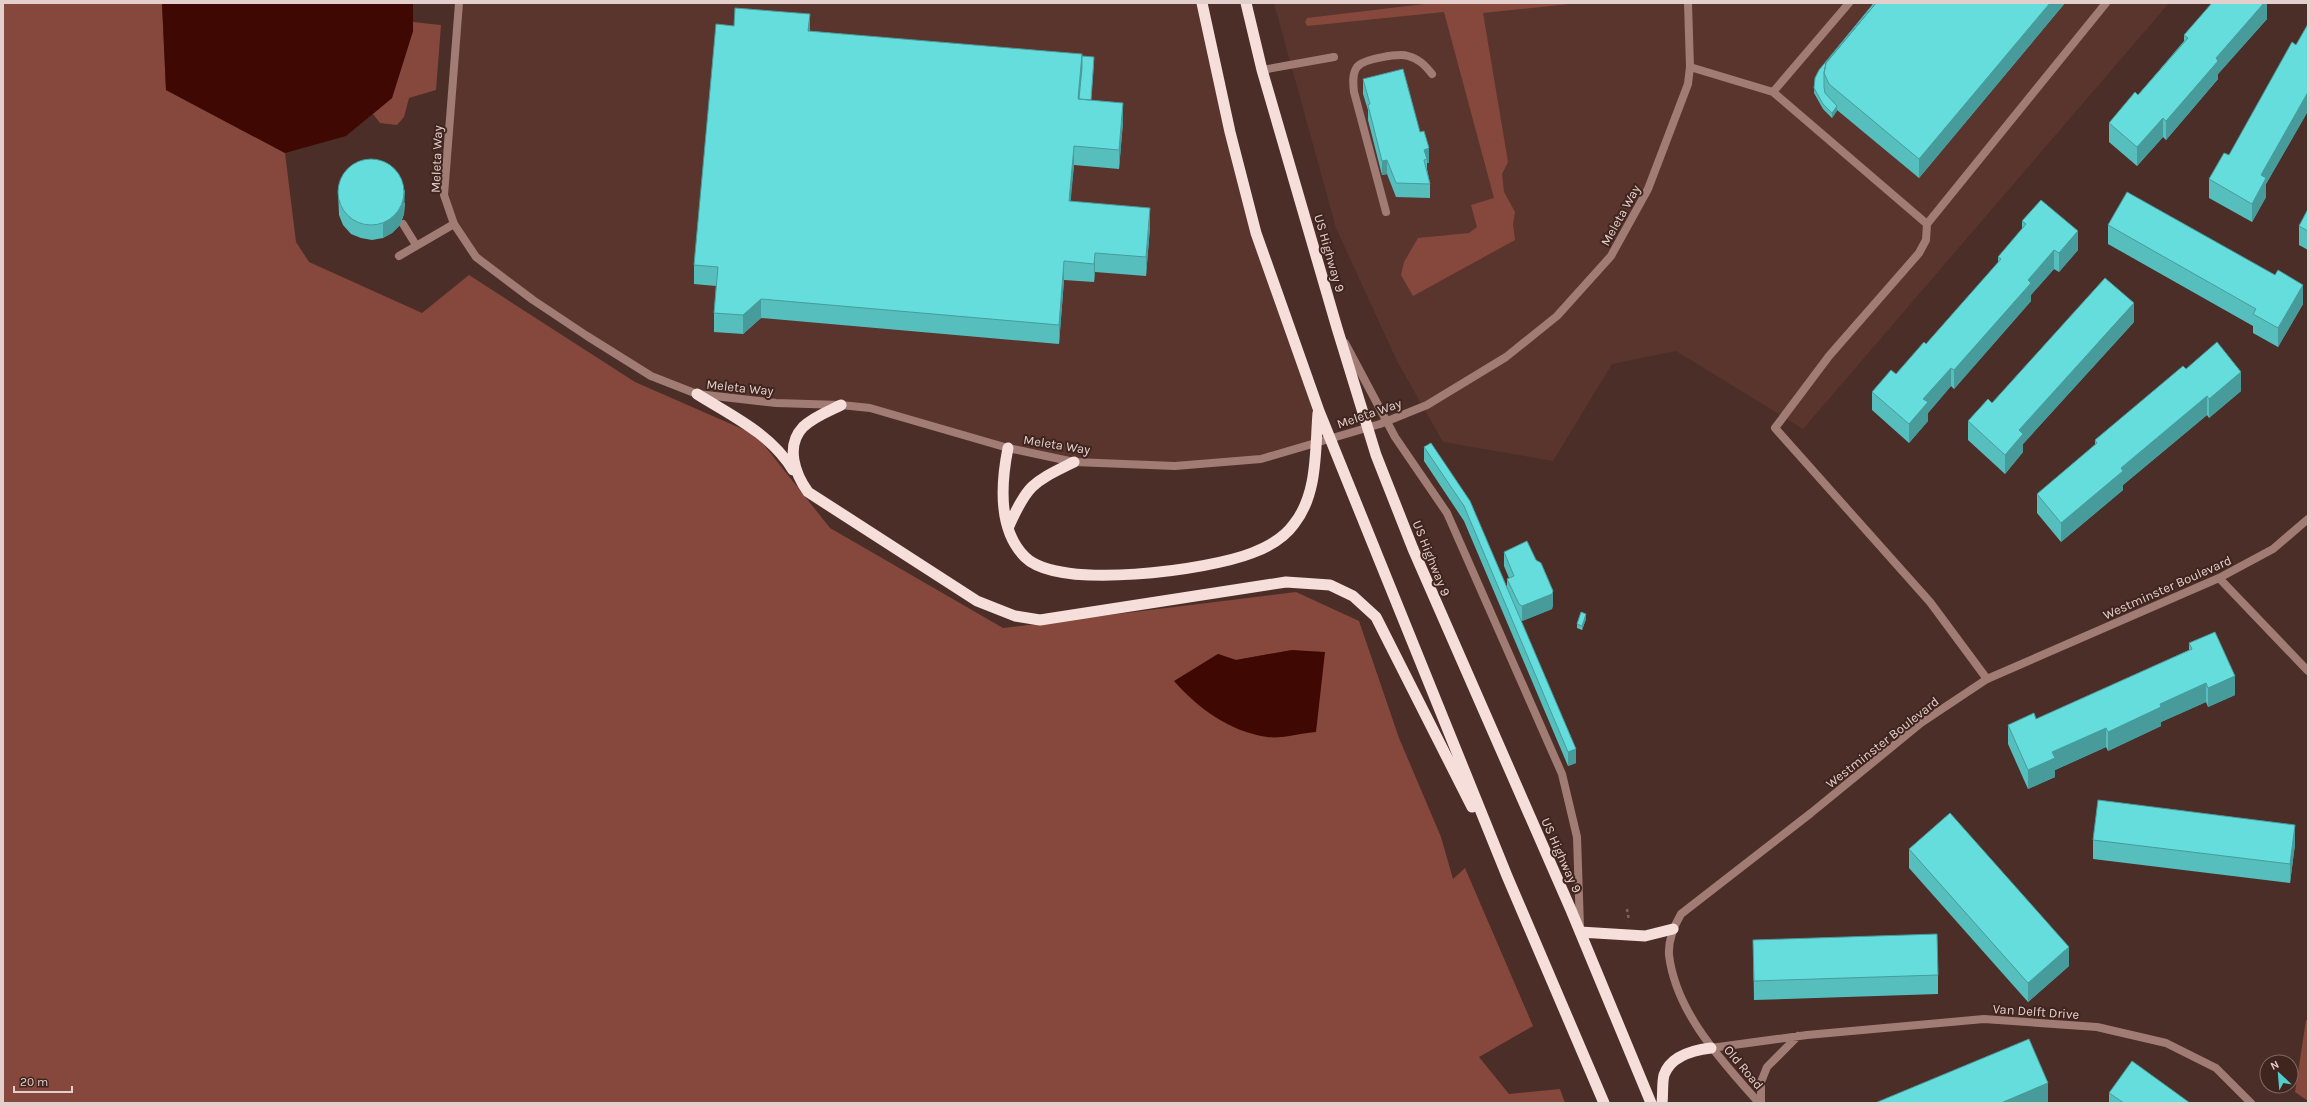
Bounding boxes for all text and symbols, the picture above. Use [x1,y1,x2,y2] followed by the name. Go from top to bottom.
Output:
[428,125,445,193] street label: Meleta Way
[1598,182,1643,248] street label: Meleta Way
[1311,212,1348,294] street label: US Highway 9
[706,377,774,398] street label: Meleta Way
[1335,395,1404,432] street label: Meleta Way
[1022,432,1091,457] street label: Meleta Way
[1410,518,1454,598] street label: US Highway 9
[2101,552,2234,623] street label: Westminster Boulevard
[1823,694,1942,791] street label: Westminster Boulevard
[1538,815,1585,895] street label: US Highway 9
[1992,1001,2080,1022] street label: Van Delft Drive
[1721,1042,1766,1092] street label: Old Road
[2259,1054,2299,1094] north arrow
[2268,1058,2281,1073] text: N
[14,1068,72,1094] scale bar
[20,1075,48,1089] text: 20 m

